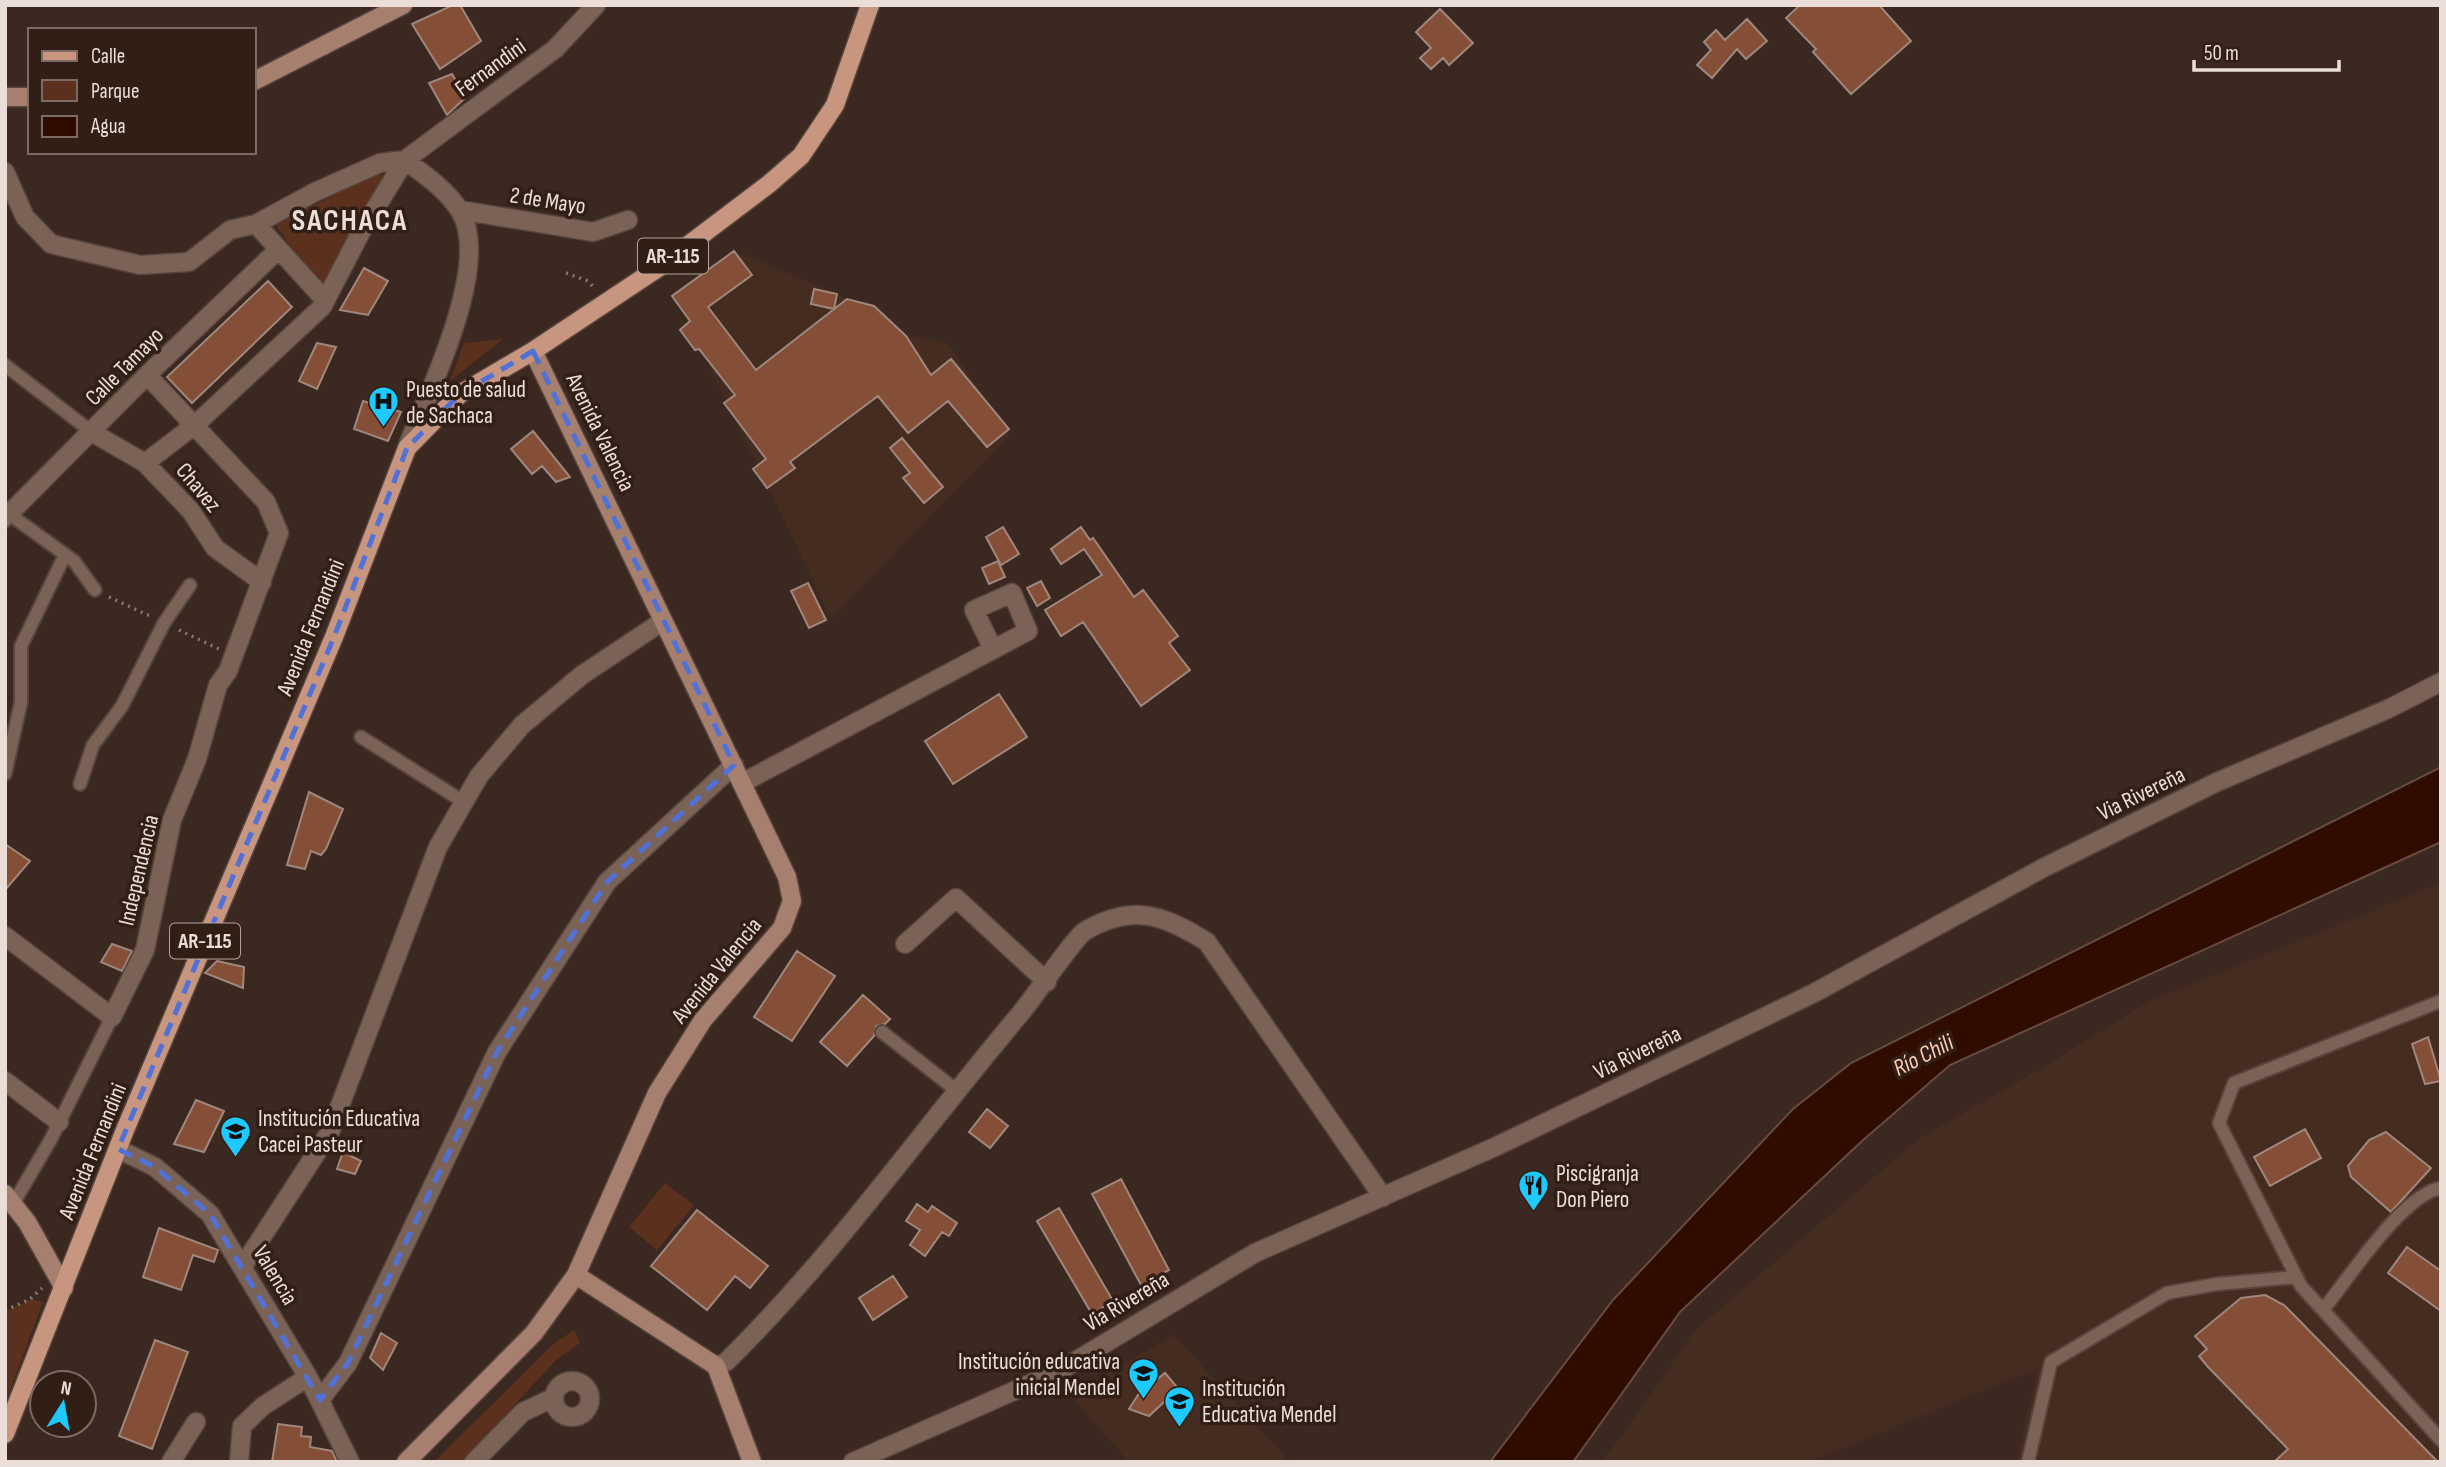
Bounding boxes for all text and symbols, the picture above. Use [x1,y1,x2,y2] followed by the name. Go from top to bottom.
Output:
[28,28,256,154] legend
[2194,28,2339,72] scale bar
[450,33,531,103] street label: Fernandini
[2204,41,2239,66] text: 50 m
[91,44,125,69] text: Calle
[91,79,139,104] text: Parque
[90,114,126,139] text: Agua
[508,181,588,221] street label: 2 de Mayo
[292,203,408,239] district label: SACHACA
[638,238,708,274] road number: AR-115
[80,322,170,412] street label: Calle Tamayo
[559,368,641,496] street label: Avenida Valencia
[406,376,526,430] place label: Puesto de salud de Sachaca
[366,385,400,429] hospital icon: Puesto de salud de Sachaca
[170,457,227,518] street label: Chavez
[270,555,351,701] street label: Avenida Fernandini
[2093,761,2190,827] street label: Via Rivereña
[113,812,165,928] street label: Independencia
[665,912,768,1030] street label: Avenida Valencia
[170,923,240,958] road number: AR-115
[1589,1020,1686,1086] street label: Via Rivereña
[1888,1028,1959,1083] water label: Río Chili
[52,1079,133,1225] street label: Avenida Fernandini
[258,1105,420,1159] place label: Institución Educativa Cacei Pasteur
[218,1114,252,1158] school or university icon: Institución Educativa Cacei Pasteur
[1556,1160,1639,1214] place label: Piscigranja Don Piero
[1516,1169,1550,1213] restaurant icon: Piscigranja Don Piero
[247,1241,304,1310] street label: Valencia
[1079,1266,1174,1338] street label: Via Rivereña
[958,1348,1120,1402] place label: Institución educativa inicial Mendel
[1126,1357,1160,1401] school or university icon: Institución educativa inicial Mendel
[28,1369,98,1439] north arrow
[1202,1375,1337,1429] place label: Institución Educativa Mendel
[59,1377,73,1401] text: N
[1162,1384,1196,1428] school or university icon: Institución Educativa Mendel

